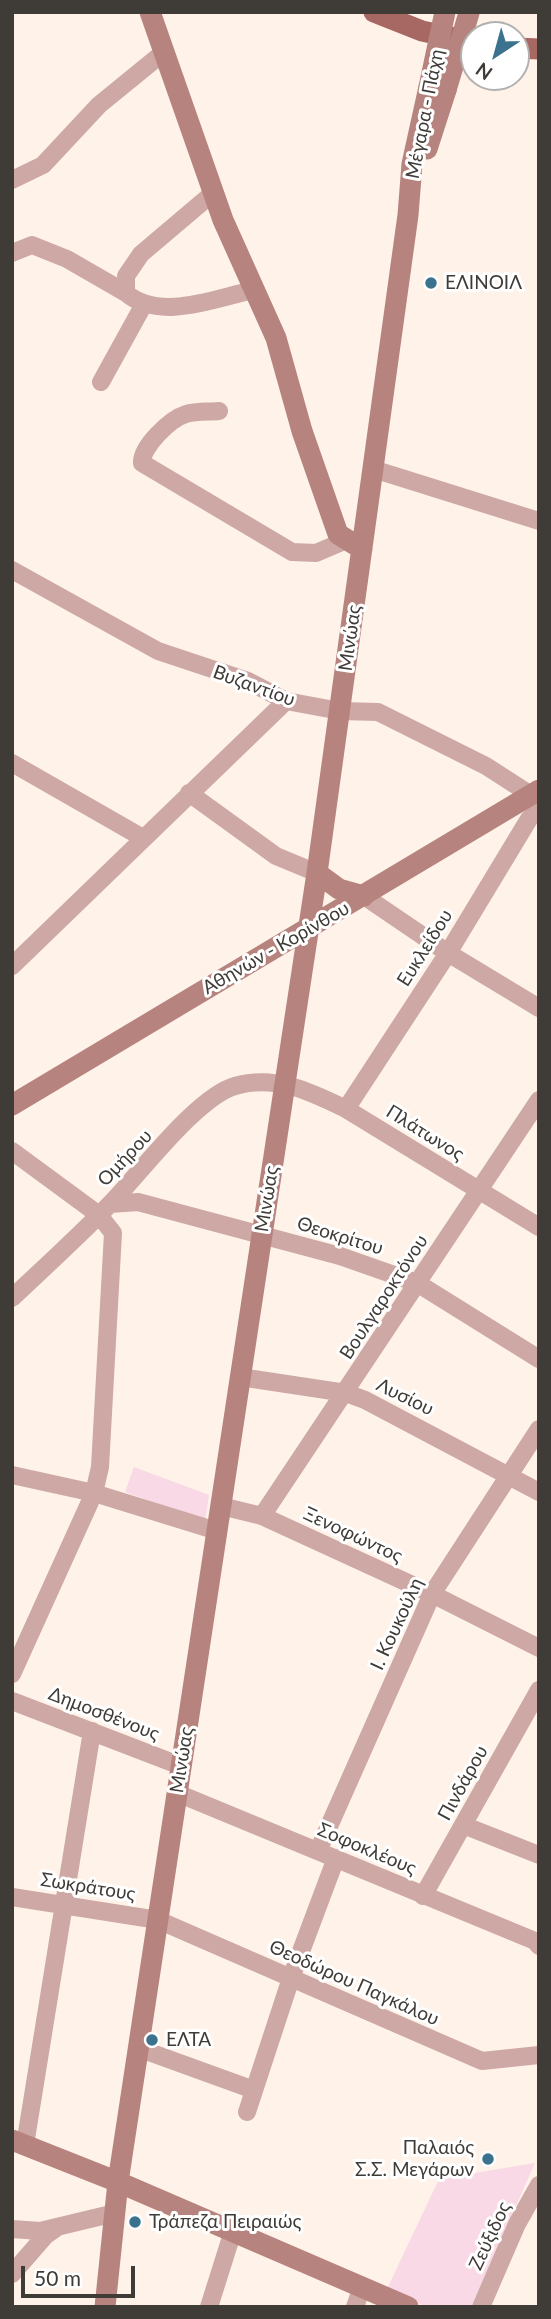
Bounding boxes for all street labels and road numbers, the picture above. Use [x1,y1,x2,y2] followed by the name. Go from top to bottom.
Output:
[401,47,449,181] street label: Μέγαρα - Πάχη
[334,603,366,673] street label: Μινώας
[210,661,298,711] street label: Βυζαντίου
[199,897,353,999] street label: Αθηνών - Κορίνθου
[392,905,458,991] street label: Ευκλείδου
[382,1100,468,1166] street label: Πλάτωνος
[93,1125,157,1191] street label: Ομήρου
[251,1164,283,1234] street label: Μινώας
[294,1212,386,1260] street label: Θεοκρίτου
[335,1230,433,1364] street label: Βουλγαροκτόνου
[373,1373,437,1421] street label: Λυσίου
[300,1502,406,1568] street label: Ξενοφώντος
[366,1574,428,1674] street label: Ι. Κουκούλη
[45,1682,163,1746] street label: Δημοσθένους
[166,1725,198,1795] street label: Μινώας
[433,1742,493,1824] street label: Πινδάρου
[314,1818,420,1880] street label: Σοφοκλέους
[39,1868,137,1906] street label: Σωκράτους
[266,1935,442,2031] street label: Θεοδώρου Παγκάλου
[464,2198,516,2274] street label: Ζεύξιδος

